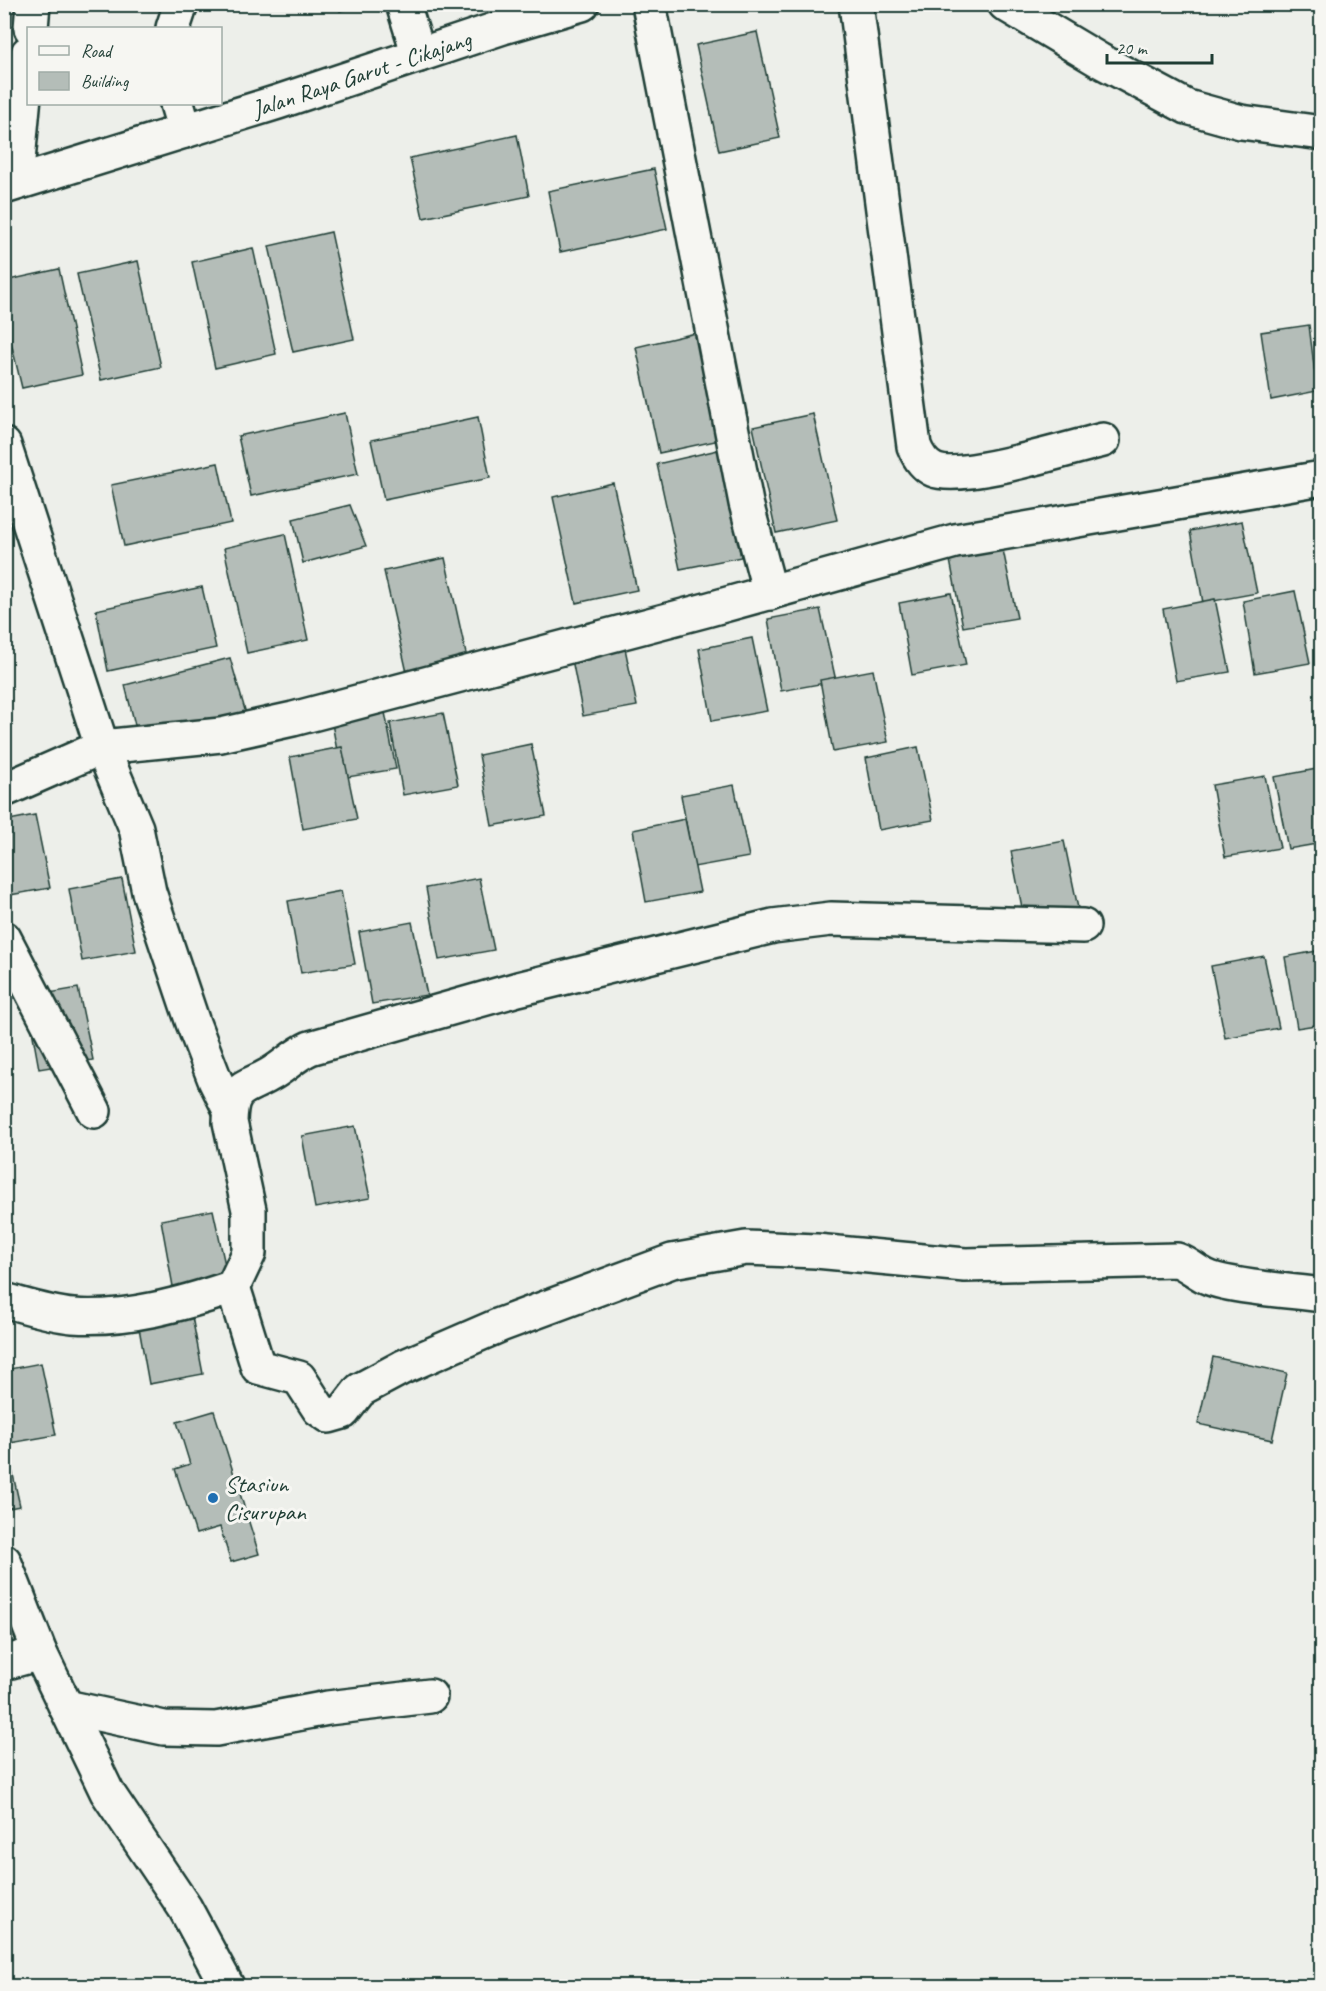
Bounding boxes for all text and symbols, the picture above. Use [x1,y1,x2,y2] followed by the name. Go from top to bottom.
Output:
[247,23,476,124] street label: Jalan Raya Garut - Cikajang
[27,27,222,105] legend
[1107,27,1212,65] scale bar
[1116,37,1149,59] text: 20 m
[81,40,114,62] text: Road
[81,70,130,92] text: Building
[225,1469,307,1527] place label: Stasiun Cisurupan
[206,1491,220,1505] marker: Stasiun Cisurupan

